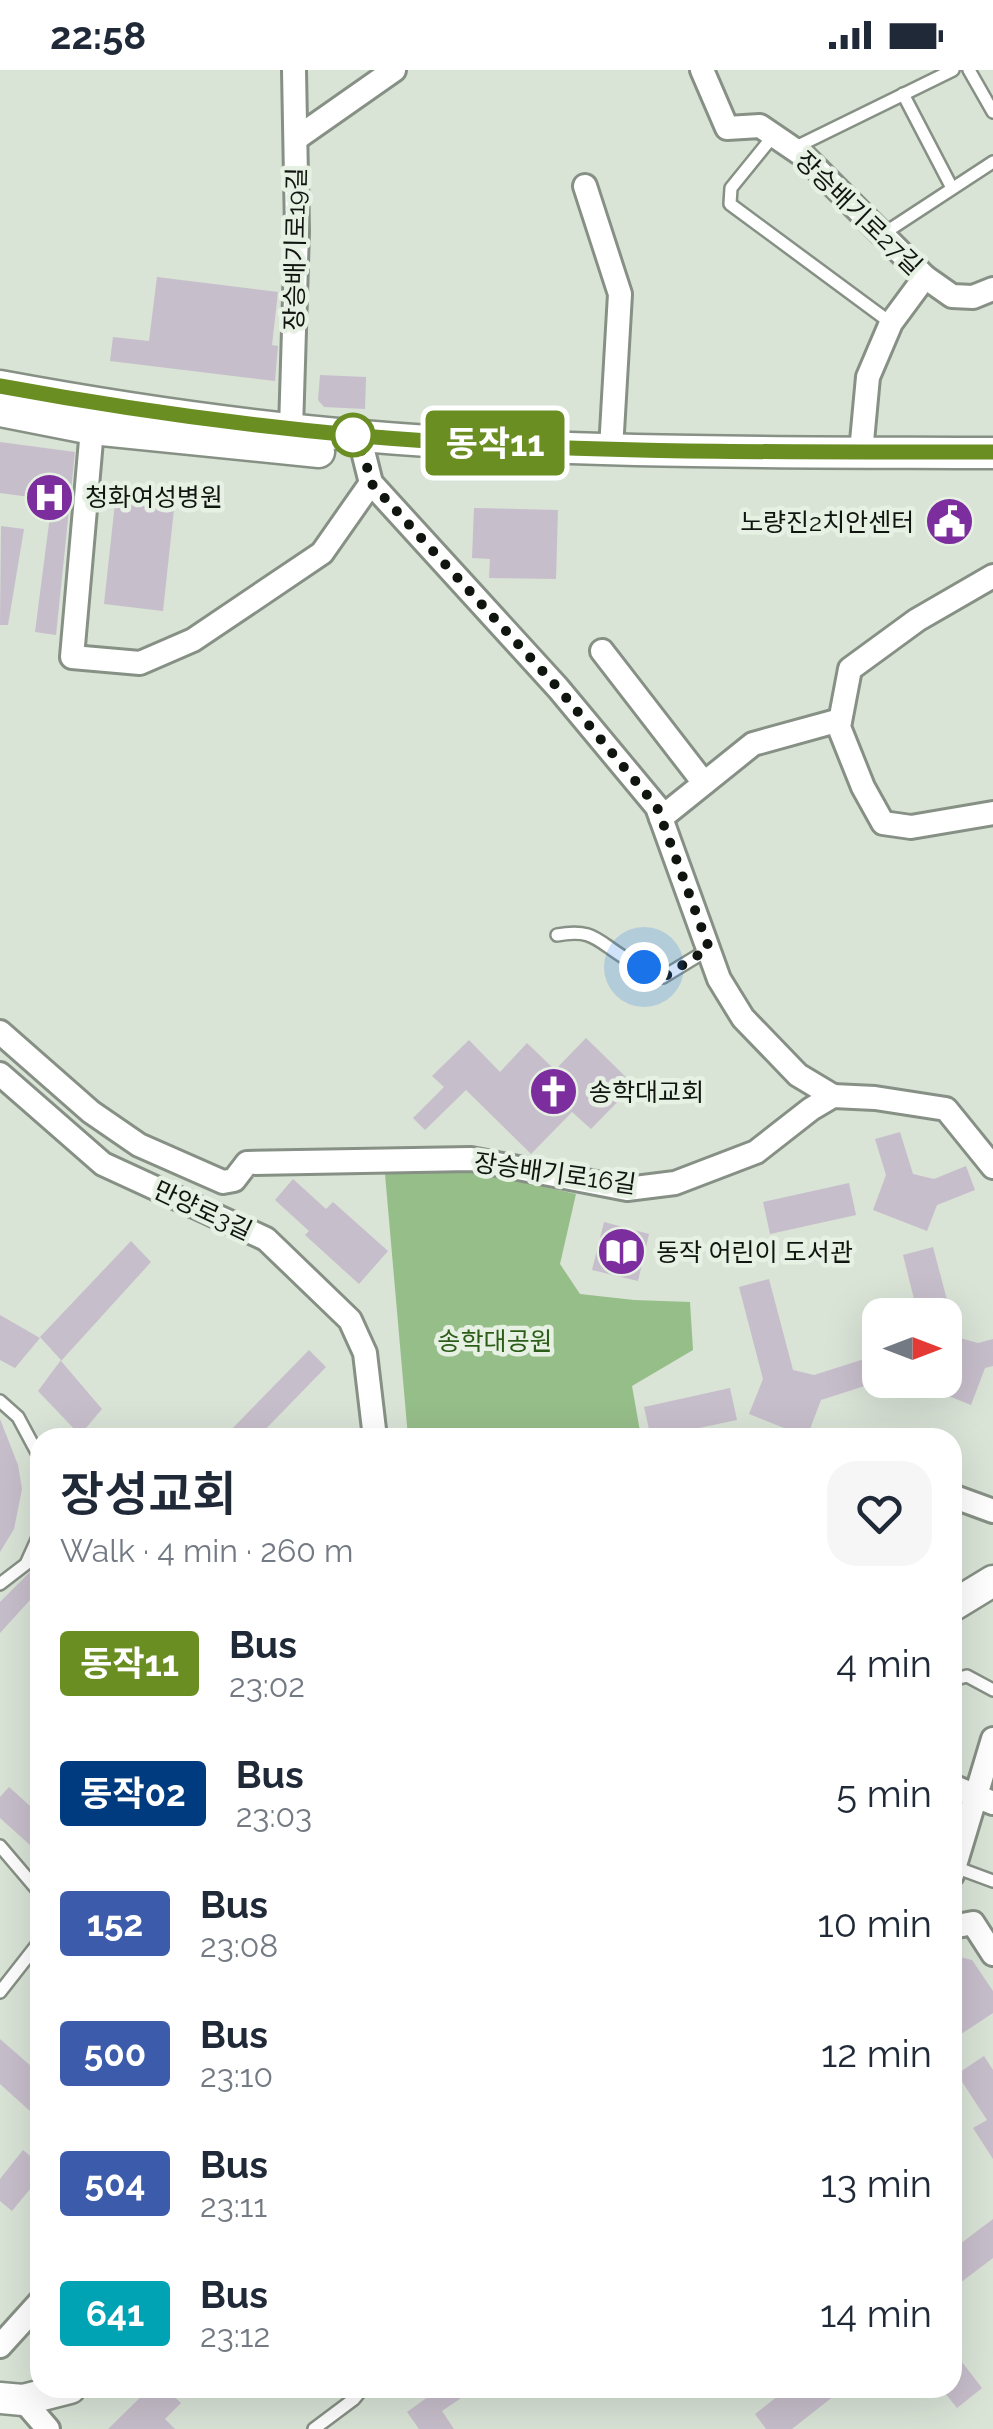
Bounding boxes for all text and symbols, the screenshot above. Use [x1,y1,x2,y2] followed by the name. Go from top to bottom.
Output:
[50,13,146,58] text: 22:58
[789,145,929,281] street label: 장승배기로27길
[279,167,311,331] street label: 장승배기로19길
[425,410,565,476] line badge: 동작11
[332,414,374,456] unlabelled marker
[446,423,544,464] text: 동작11
[24,471,76,523] hospital icon: 청화여성병원
[85,482,223,512] place label: 청화여성병원
[923,496,975,548] public building icon: 노량진2치안센터
[740,507,914,537] place label: 노량진2치안센터
[619,942,669,992] your location
[528,1066,580,1118] church icon: 송학대교회
[589,1077,704,1107] place label: 송학대교회
[472,1147,638,1199] street label: 장승배기로16길
[149,1174,257,1246] street label: 만양로3길
[595,1226,647,1278] library icon: 동작 어린이 도서관
[656,1237,853,1267] place label: 동작 어린이 도서관
[862,1298,962,1398] north arrow
[862,1298,962,1398] map controls
[437,1326,553,1356] park label: 송학대공원
[827,1461,932,1566] button: heart
[60,1466,237,1522] text: 장성교회
[60,1532,353,1569] text: Walk · 4 min · 260 m
[229,1622,297,1667] text: Bus
[836,1641,932,1686] text: 4 min
[80,1643,179,1684] text: 동작11
[229,1667,305,1704] text: 23:02
[236,1752,304,1797] text: Bus
[836,1771,932,1816] text: 5 min
[80,1773,186,1814] text: 동작02
[236,1797,312,1834] text: 23:03
[200,1882,268,1927] text: Bus
[817,1901,932,1946] text: 10 min
[87,1903,143,1944] text: 152
[200,1927,278,1964] text: 23:08
[200,2012,268,2057] text: Bus
[821,2031,932,2076] text: 12 min
[84,2033,146,2074] text: 500
[200,2057,273,2094] text: 23:10
[200,2142,268,2187] text: Bus
[820,2161,932,2206] text: 13 min
[85,2163,145,2204] text: 504
[200,2187,267,2224] text: 23:11
[200,2272,268,2317] text: Bus
[820,2291,932,2336] text: 14 min
[86,2293,144,2334] text: 641
[200,2317,270,2354] text: 23:12

